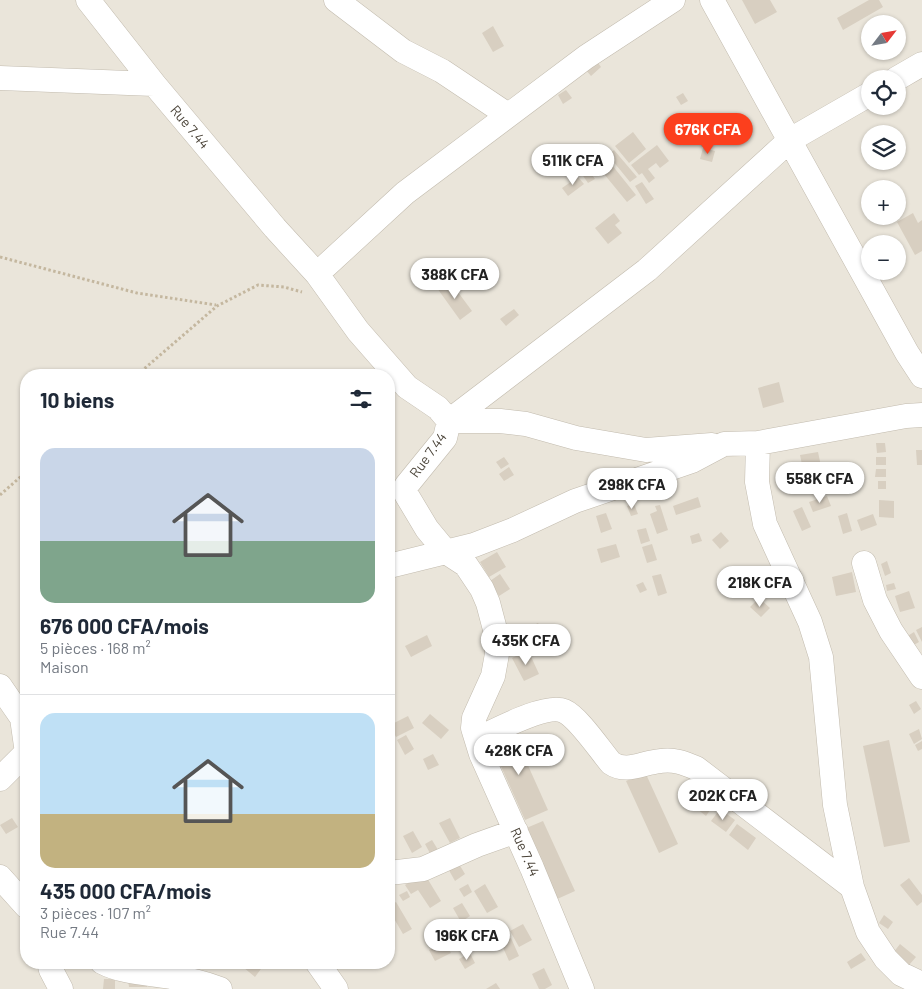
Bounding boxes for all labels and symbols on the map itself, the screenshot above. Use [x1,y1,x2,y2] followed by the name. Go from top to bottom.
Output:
[861,15,906,60] north arrow
[167,101,213,152] street label: Rue 7.44
[656,112,760,155] pin: 676K CFA
[521,144,625,186] pin: 511K CFA
[403,258,507,300] pin: 388K CFA
[406,429,450,481] street label: Rue 7.44
[768,462,872,504] pin: 558K CFA
[580,468,684,510] pin: 298K CFA
[708,566,812,608] pin: 218K CFA
[474,624,578,666] pin: 435K CFA
[467,734,571,776] pin: 428K CFA
[671,778,775,821] pin: 202K CFA
[507,825,544,879] street label: Rue 7.44
[415,918,519,961] pin: 196K CFA

